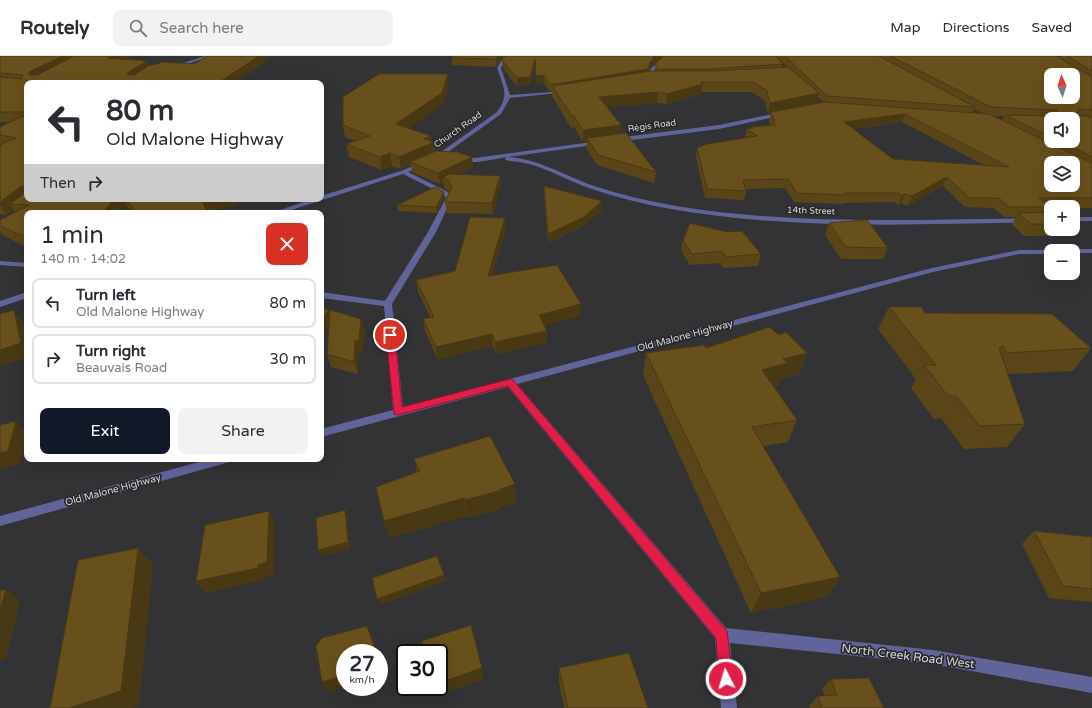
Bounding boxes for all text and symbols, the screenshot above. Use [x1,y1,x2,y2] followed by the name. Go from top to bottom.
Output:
[113,10,393,46] search box
[20,17,89,39] text: Routely
[127,17,149,39] icon: search
[159,19,244,37] text: Search here
[890,19,921,36] text: Map
[943,19,1010,36] text: Directions
[1032,19,1072,36] text: Saved
[1044,68,1080,104] north arrow
[1044,68,1080,280] map controls
[106,94,174,128] text: 80 m
[40,96,92,148] icon: left
[432,110,484,150] street label: Church Road
[1044,112,1080,148] button: sound
[627,117,677,135] street label: Régis Road
[106,128,284,150] text: Old Malone Highway
[1044,156,1080,192] button: layers
[84,172,106,194] icon: right
[40,174,76,192] text: Then
[1044,200,1080,236] button: +
[787,205,836,217] street label: 14th Street
[40,221,104,250] text: 1 min
[266,223,308,265] button: close
[1044,244,1080,280] button: −
[40,251,126,267] text: 140 m · 14:02
[76,286,136,304] text: Turn left
[42,292,64,314] icon: left
[269,294,306,312] text: 80 m
[76,304,204,320] text: Old Malone Highway
[636,317,735,355] street label: Old Malone Highway
[373,318,407,352] pin
[379,324,401,346] icon: arrive
[76,342,146,360] text: Turn right
[42,348,64,370] icon: right
[269,350,306,368] text: 30 m
[76,360,167,376] text: Beauvais Road
[40,408,170,454] button: Exit
[178,408,308,454] button: Share
[64,471,163,509] street label: Old Malone Highway
[841,641,976,671] street label: North Creek Road West
[396,644,448,696] speed limit sign: 30
[349,653,375,677] text: 27
[705,658,747,700] position arrow
[349,674,375,686] text: km/h

